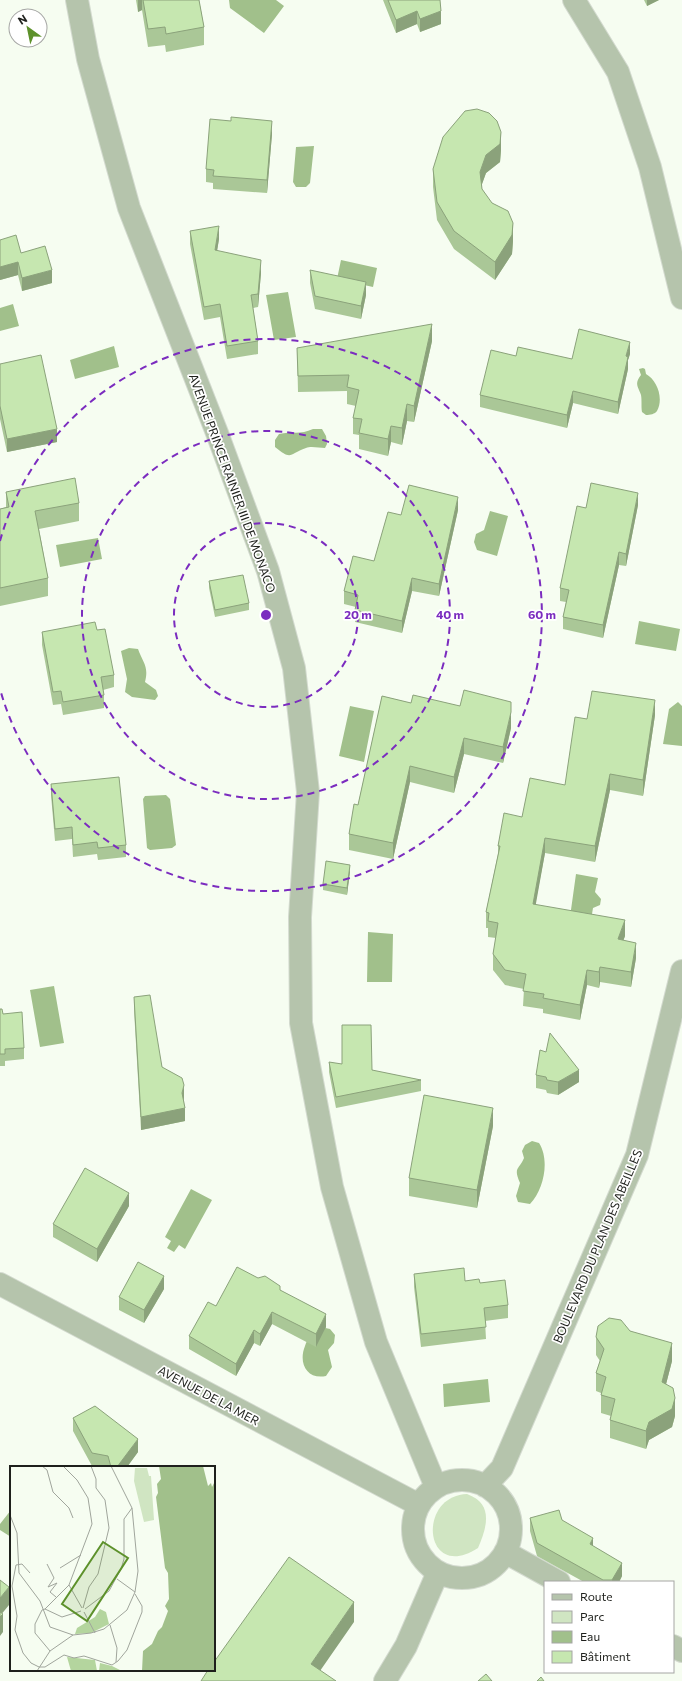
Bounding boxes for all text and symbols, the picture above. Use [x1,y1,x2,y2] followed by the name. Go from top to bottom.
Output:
[8,8,48,48] north arrow
[15,11,29,27] text: N
[187,372,279,594] street label: AVENUE PRINCE RAINIER III DE MONACO
[344,607,372,621] text: 20 m
[436,607,464,621] text: 40 m
[528,607,556,621] text: 60 m
[259,608,273,622] centre of rings
[550,1147,644,1345] street label: BOULEVARD DU PLAN DES ABEILLES
[156,1362,262,1428] street label: AVENUE DE LA MER
[10,1466,215,1671] inset map
[544,1581,674,1673] legend
[580,1589,613,1603] text: Route
[580,1609,604,1623] text: Parc
[580,1629,600,1643] text: Eau
[580,1649,631,1663] text: Bâtiment

